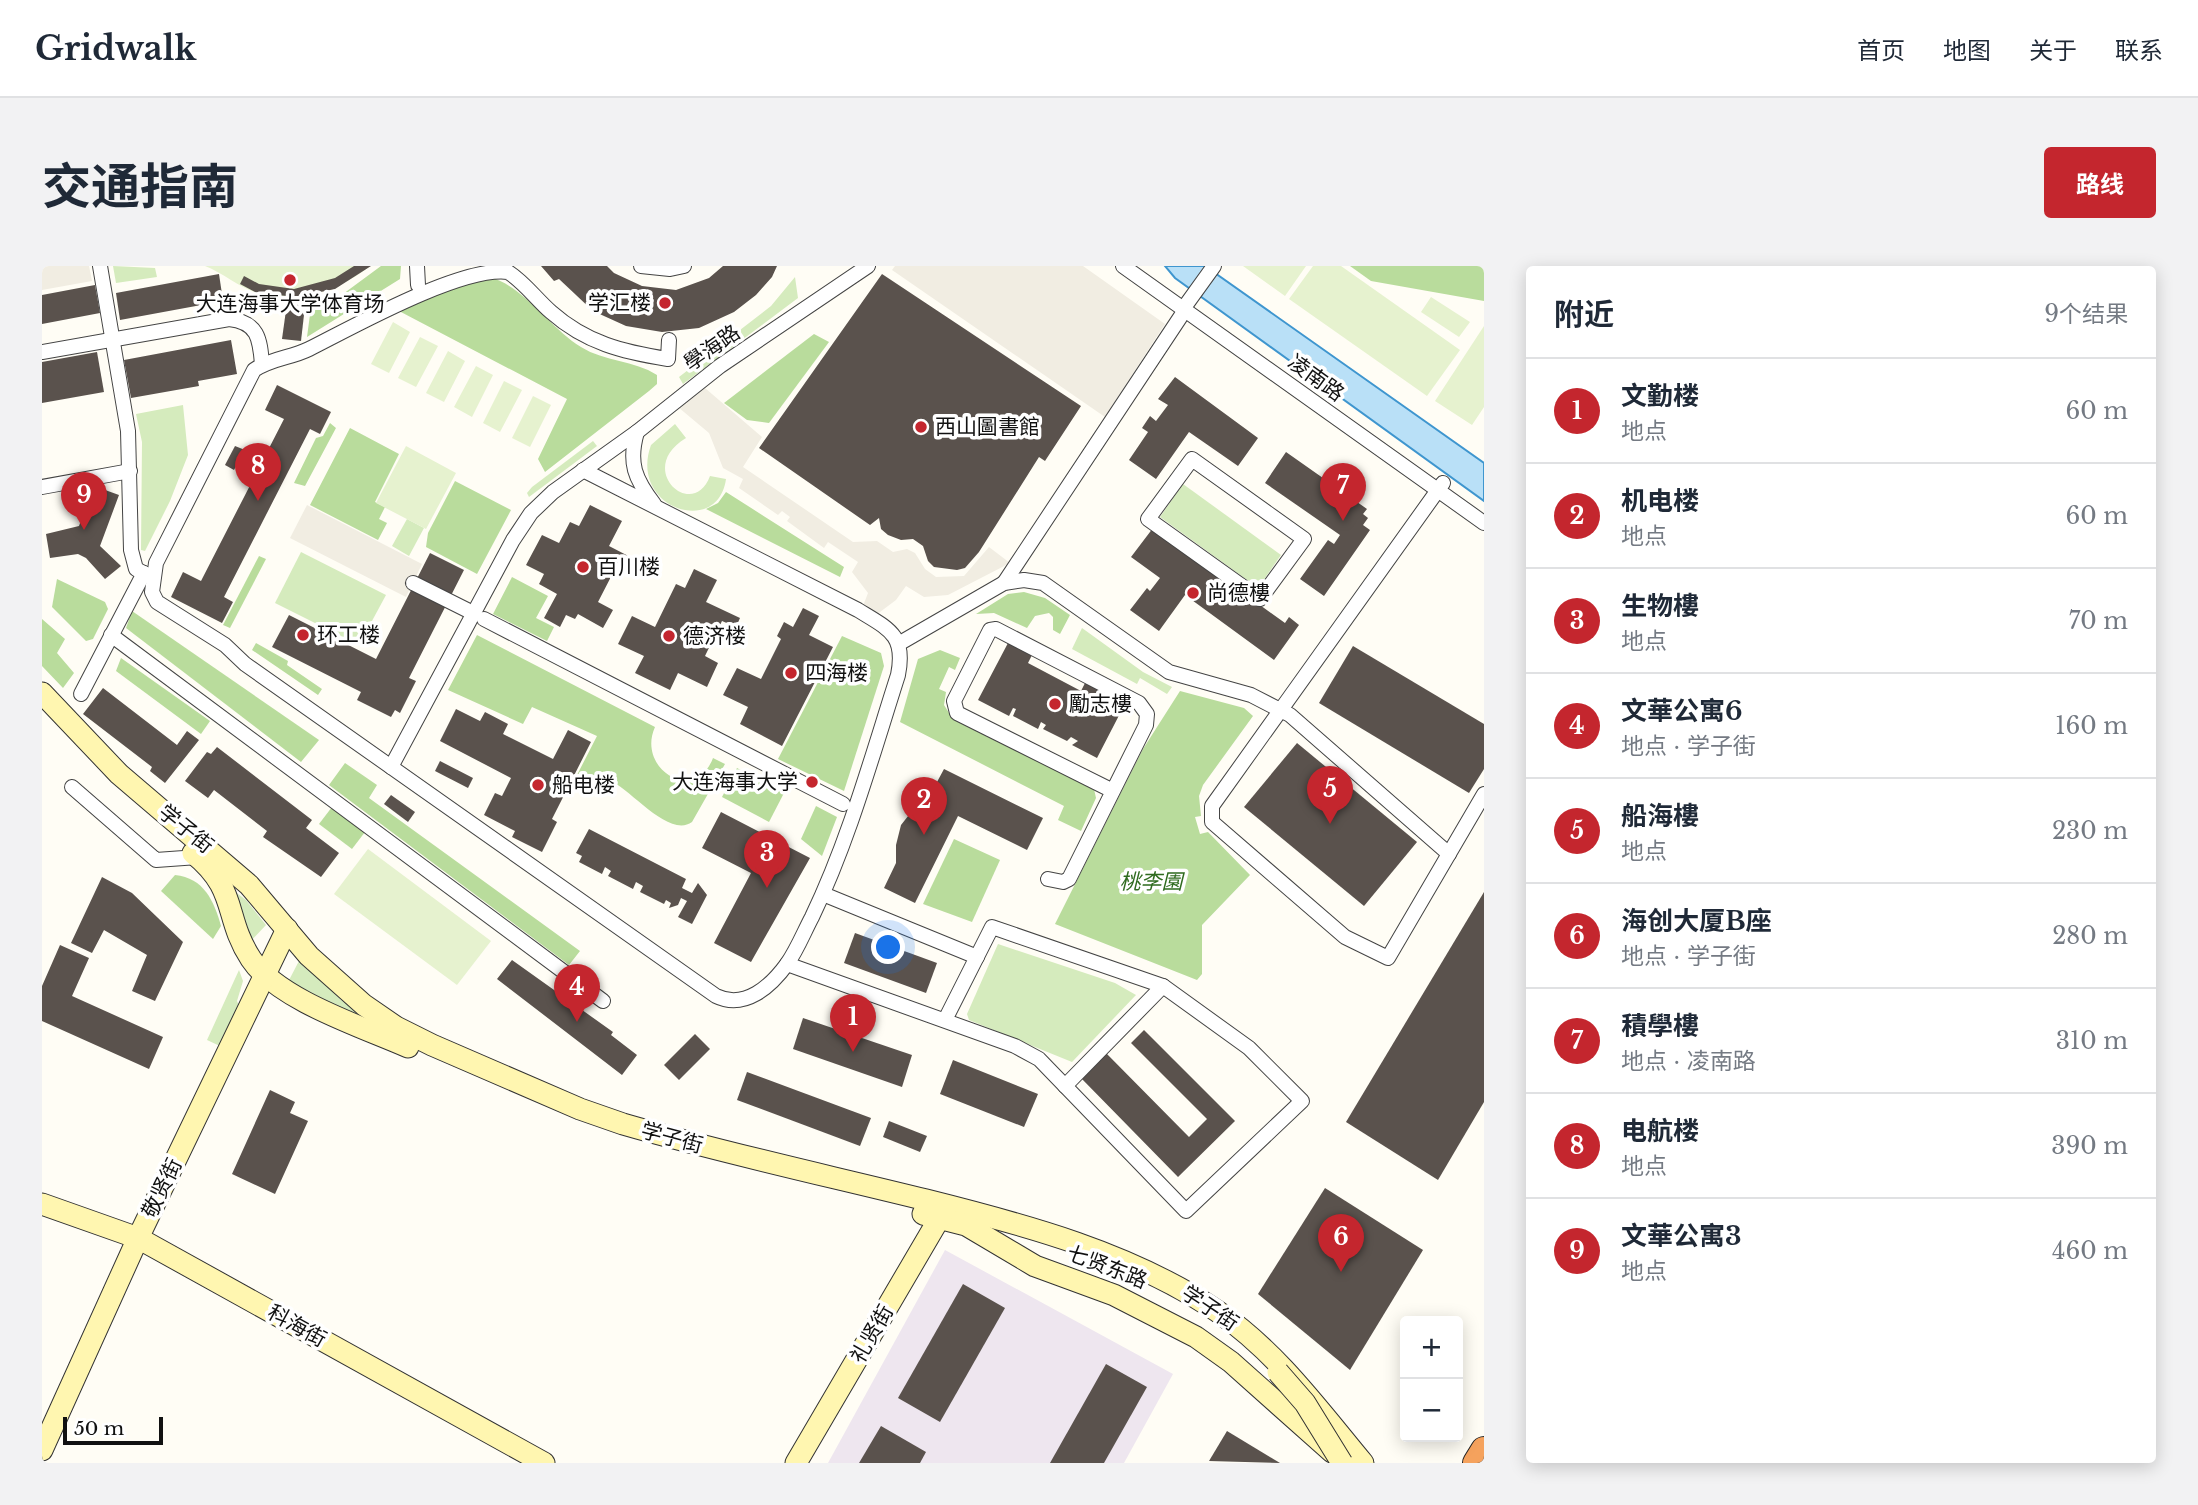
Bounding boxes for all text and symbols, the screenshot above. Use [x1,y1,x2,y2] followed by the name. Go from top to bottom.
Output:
[35,28,196,69] text: Gridwalk
[1857,36,1905,65] text: 首页
[1943,36,1991,65] text: 地图
[2029,36,2077,65] text: 关于
[2115,36,2163,65] text: 联系
[2044,147,2156,218] button: 路线
[42,156,238,217] text: 交通指南
[282,272,298,288] marker: 大连海事大学体育场
[588,290,651,316] place label: 学汇楼
[196,291,385,317] place label: 大连海事大学体育场
[657,295,673,311] marker: 学汇楼
[1554,296,1614,333] text: 附近
[2044,300,2128,328] text: 9个结果
[679,319,745,377] street label: 學海路
[1283,349,1349,407] street label: 凌南路
[1621,380,1699,412] text: 文勤楼
[1572,397,1582,425] text: 1
[2066,397,2128,425] text: 60 m
[935,414,1040,440] place label: 西山圖書館
[1621,417,1667,445] text: 地点
[913,419,929,435] marker: 西山圖書館
[235,443,281,501] pin: 8
[1320,463,1366,521] pin: 7
[61,472,107,530] pin: 9
[1621,485,1699,517] text: 机电楼
[1570,502,1584,530] text: 2
[2066,502,2128,530] text: 60 m
[1621,522,1667,550] text: 地点
[597,554,660,580] place label: 百川楼
[575,559,591,575] marker: 百川楼
[1207,580,1270,606] place label: 尚德樓
[1185,585,1201,601] marker: 尚德樓
[1621,590,1699,622] text: 生物樓
[1570,607,1584,635] text: 3
[2069,607,2128,635] text: 70 m
[317,622,380,648] place label: 环工楼
[683,623,746,649] place label: 德济楼
[295,627,311,643] marker: 环工楼
[1621,627,1667,655] text: 地点
[661,628,677,644] marker: 德济楼
[805,660,868,686] place label: 四海楼
[783,665,799,681] marker: 四海楼
[1069,691,1132,717] place label: 勵志樓
[1621,695,1743,727] text: 文華公寓6
[1047,696,1063,712] marker: 勵志樓
[1569,712,1585,740] text: 4
[2055,712,2128,740] text: 160 m
[1621,732,1756,760] text: 地点 · 学子街
[1307,766,1353,824] pin: 5
[672,769,798,795] place label: 大连海事大学
[552,772,615,798] place label: 船电楼
[804,774,820,790] marker: 大连海事大学
[530,777,546,793] marker: 船电楼
[901,777,947,835] pin: 2
[153,799,219,859] street label: 学子街
[1621,800,1699,832] text: 船海樓
[1570,817,1584,845] text: 5
[2052,817,2128,845] text: 230 m
[744,830,790,888] pin: 3
[1621,837,1667,865] text: 地点
[1120,869,1185,895] park label: 桃李園
[1621,905,1772,937] text: 海创大厦B座
[1569,922,1585,950] text: 6
[2052,922,2128,950] text: 280 m
[871,930,905,964] your location
[1621,942,1756,970] text: 地点 · 学子街
[554,964,600,1022] pin: 4
[830,994,876,1052] pin: 1
[1621,1010,1699,1042] text: 積學樓
[1571,1027,1583,1055] text: 7
[2056,1027,2128,1055] text: 310 m
[1621,1047,1756,1075] text: 地点 · 凌南路
[1621,1115,1699,1147] text: 电航楼
[638,1117,706,1159] street label: 学子街
[1570,1132,1584,1160] text: 8
[2051,1132,2128,1160] text: 390 m
[1621,1152,1667,1180] text: 地点
[137,1154,187,1222] street label: 敬贤街
[1318,1214,1364,1272] pin: 6
[1621,1220,1742,1252] text: 文華公寓3
[1569,1237,1585,1265] text: 9
[2052,1237,2128,1265] text: 460 m
[1063,1240,1151,1294] street label: 七贤东路
[1621,1257,1667,1285] text: 地点
[1177,1280,1243,1336] street label: 学子街
[263,1299,331,1353] street label: 科海街
[845,1300,899,1368] street label: 礼贤街
[1400,1316,1463,1442] map controls
[1400,1316,1463,1379] button: +
[1400,1379,1463,1442] button: −
[63,1414,163,1446] scale bar
[74,1417,124,1440] text: 50 m

